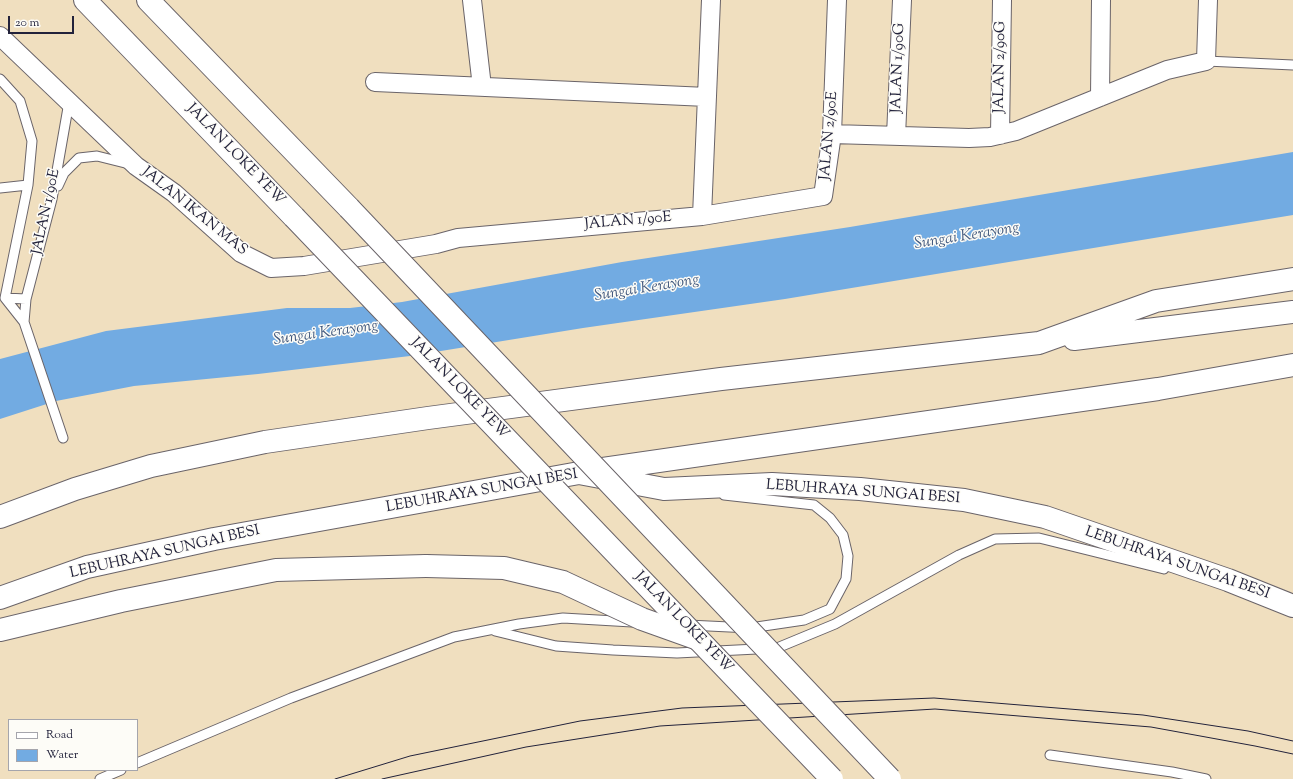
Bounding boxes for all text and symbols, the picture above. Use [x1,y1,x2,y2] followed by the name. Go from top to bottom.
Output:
[10,8,76,34] scale bar
[15,14,39,32] text: 20 m
[991,21,1011,113] street label: JALAN 2/90G
[888,22,910,114] street label: JALAN 1/90G
[817,91,843,181] street label: JALAN 2/90E
[182,100,288,210] street label: JALAN LOKE YEW
[138,164,250,260] street label: JALAN IKAN MAS
[29,167,65,257] street label: JALAN 1/90E
[584,209,672,235] street label: JALAN 1/90E
[913,219,1021,255] water label: Sungai Kerayong
[593,271,701,307] water label: Sungai Kerayong
[272,317,380,351] water label: Sungai Kerayong
[406,334,512,444] street label: JALAN LOKE YEW
[385,466,579,518] street label: LEBUHRAYA SUNGAI BESI
[765,477,961,509] street label: LEBUHRAYA SUNGAI BESI
[68,522,262,584] street label: LEBUHRAYA SUNGAI BESI
[1082,524,1272,604] street label: LEBUHRAYA SUNGAI BESI
[630,568,736,678] street label: JALAN LOKE YEW
[8,719,138,771] legend
[46,726,73,744] text: Road
[46,746,78,764] text: Water

